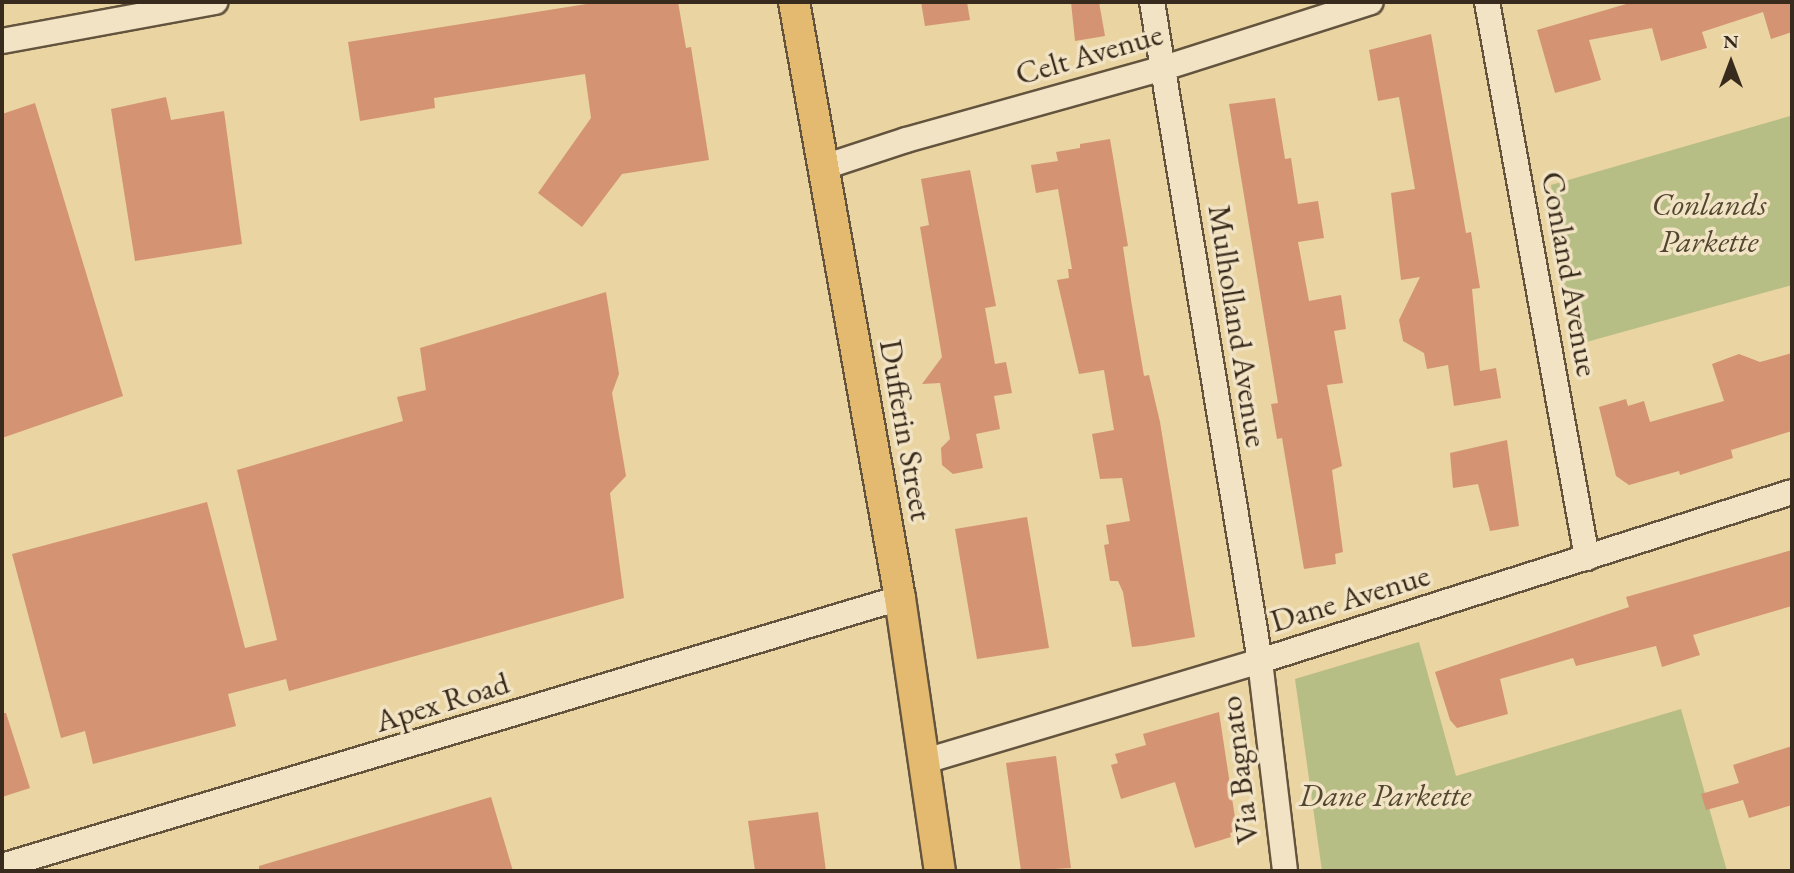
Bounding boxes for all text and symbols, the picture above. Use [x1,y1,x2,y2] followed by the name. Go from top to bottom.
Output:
[1011,15,1167,93] street label: Celt Avenue
[1696,28,1766,98] north arrow
[1723,29,1739,54] text: N
[1533,169,1607,379] street label: Conland Avenue
[1651,186,1767,261] park label: Conlands Parkette
[1200,202,1276,450] street label: Mulholland Avenue
[871,336,941,524] street label: Dufferin Street
[1266,556,1434,640] street label: Dane Avenue
[370,663,514,741] street label: Apex Road
[1211,694,1267,846] street label: Via Bagnato
[1299,776,1471,814] park label: Dane Parkette

